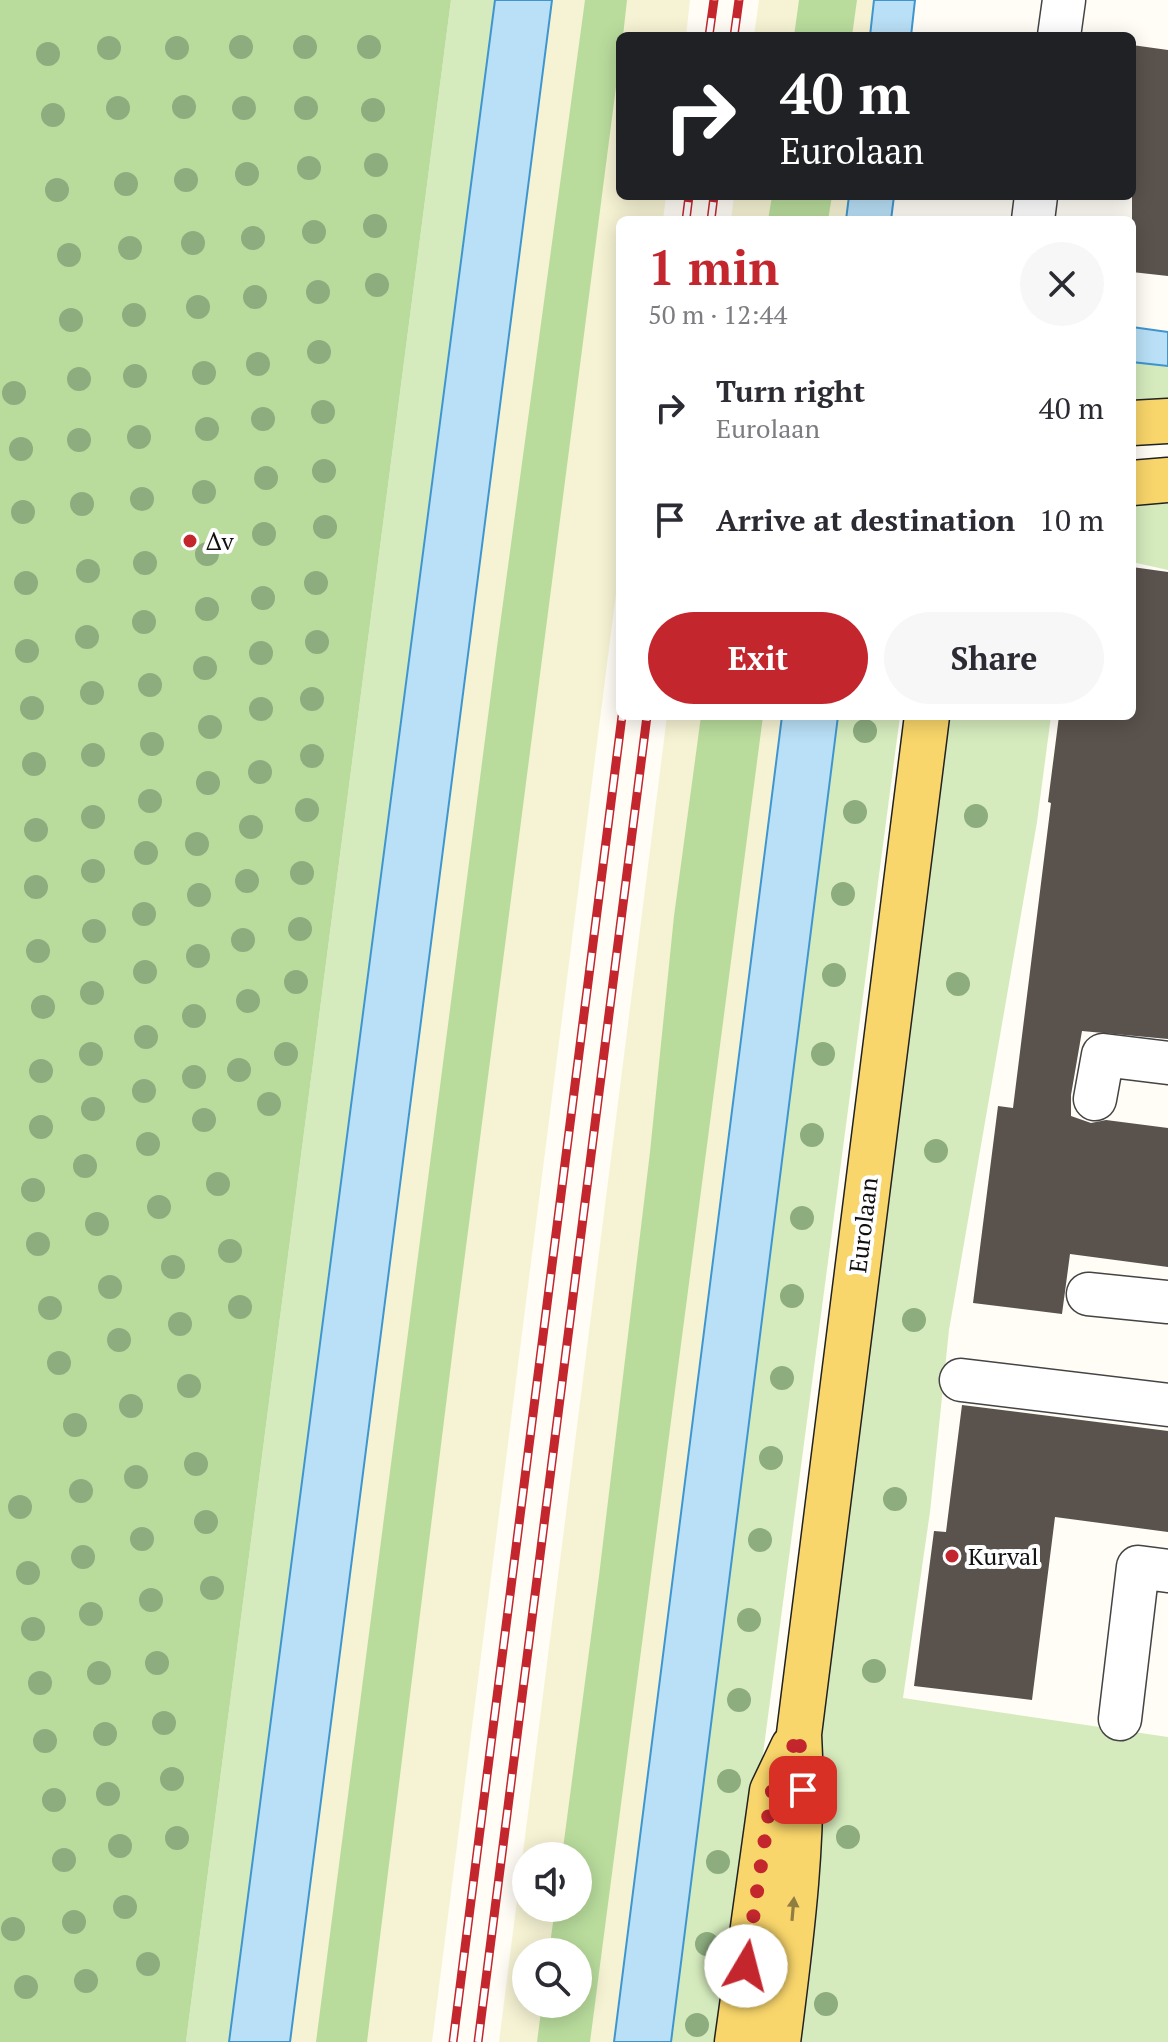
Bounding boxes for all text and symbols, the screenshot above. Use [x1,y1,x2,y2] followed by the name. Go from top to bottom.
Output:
[780,56,910,130] text: 40 m
[648,64,752,168] icon: right
[780,127,924,174] text: Eurolaan
[648,235,779,299] text: 1 min
[1020,242,1104,326] button: close
[648,297,787,331] text: 50 m · 12:44
[716,371,865,411] text: Turn right
[648,386,692,430] icon: right
[1039,388,1104,428] text: 40 m
[716,411,820,445] text: Eurolaan
[648,498,692,542] icon: arrive
[716,500,1015,540] text: Arrive at destination
[1039,500,1104,540] text: 10 m
[206,525,235,557] place label: ∆v
[181,532,199,550] marker: ∆v
[648,612,868,704] button: Exit
[884,612,1104,704] button: Share
[841,1175,885,1275] street label: Eurolaan
[968,1540,1038,1572] place label: Kurval
[943,1547,961,1565] marker: Kurval
[769,1756,837,1824] pin
[781,1768,825,1812] icon: arrive
[512,1842,592,2018] map controls
[512,1842,592,1922] button: sound
[787,1896,800,1921] one-way arrow
[704,1924,788,2008] position arrow
[512,1938,592,2018] button: search

